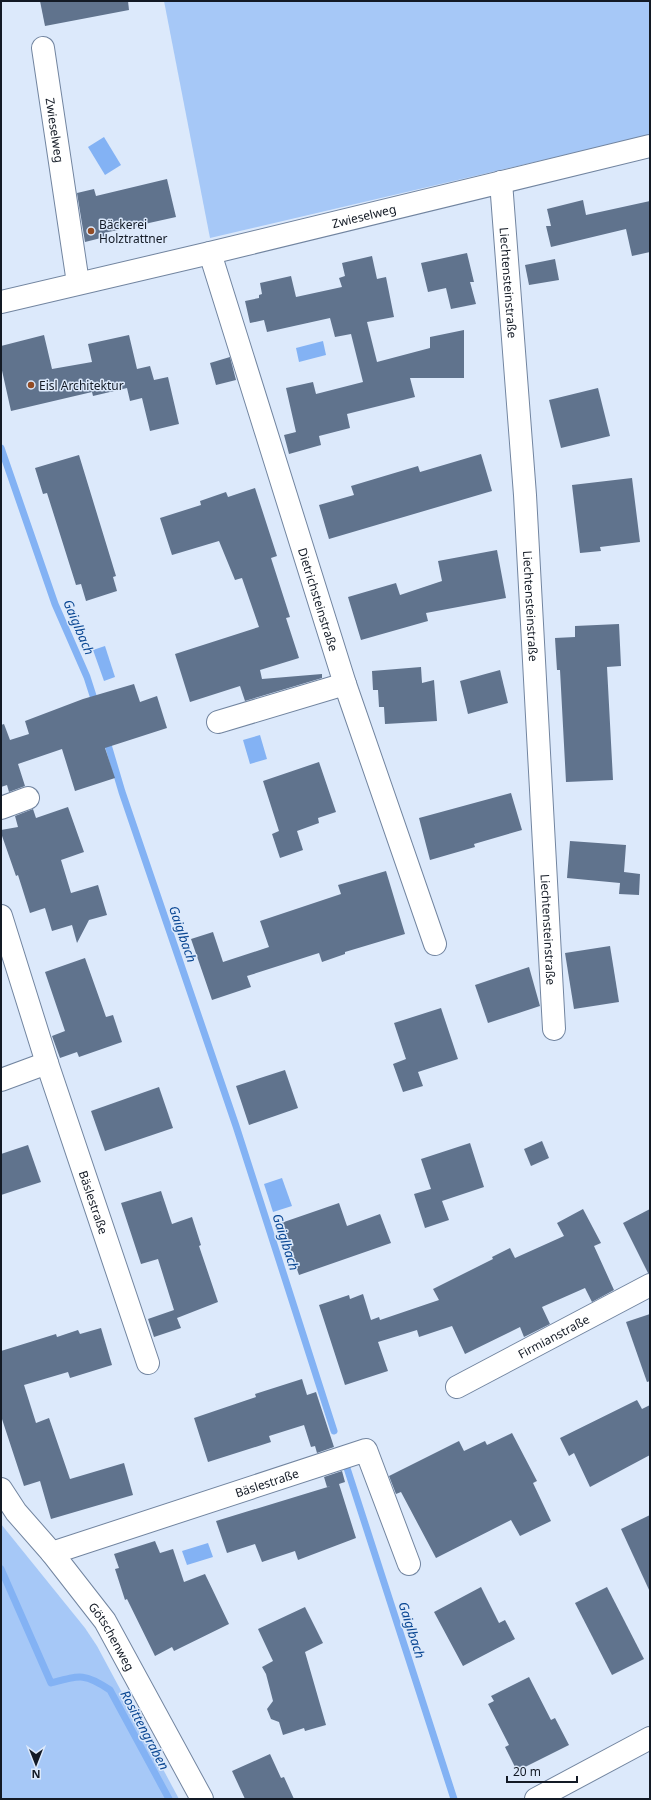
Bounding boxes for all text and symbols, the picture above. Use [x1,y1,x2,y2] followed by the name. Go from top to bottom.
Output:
[42,96,68,164] street label: Zwieselweg
[330,200,398,232] street label: Zwieselweg
[99,216,168,247] place label: Bäckerei Holztrattner
[86,226,96,236] marker: Bäckerei Holztrattner
[496,227,521,339] street label: Liechtensteinstraße
[39,377,124,394] place label: Eisl Architektur
[26,380,36,390] marker: Eisl Architektur
[294,546,343,653] street label: Dietrichsteinstraße
[520,550,543,662] street label: Liechtensteinstraße
[59,596,99,658] water label: Gaiglbach
[537,873,560,986] street label: Liechtensteinstraße
[165,903,201,965] water label: Gaiglbach
[75,1168,113,1237] street label: Bäslestraße
[268,1211,304,1273] water label: Gaiglbach
[515,1310,592,1362] street label: Firmianstraße
[233,1464,301,1501] street label: Bäslestraße
[85,1599,139,1674] street label: Götschenweg
[394,1599,430,1661] water label: Gaiglbach
[116,1687,174,1773] water label: Rosittengraben
[16,1744,56,1784] north arrow
[507,1758,577,1784] scale bar
[513,1763,541,1780] text: 20 m
[32,1767,40,1782] text: N

